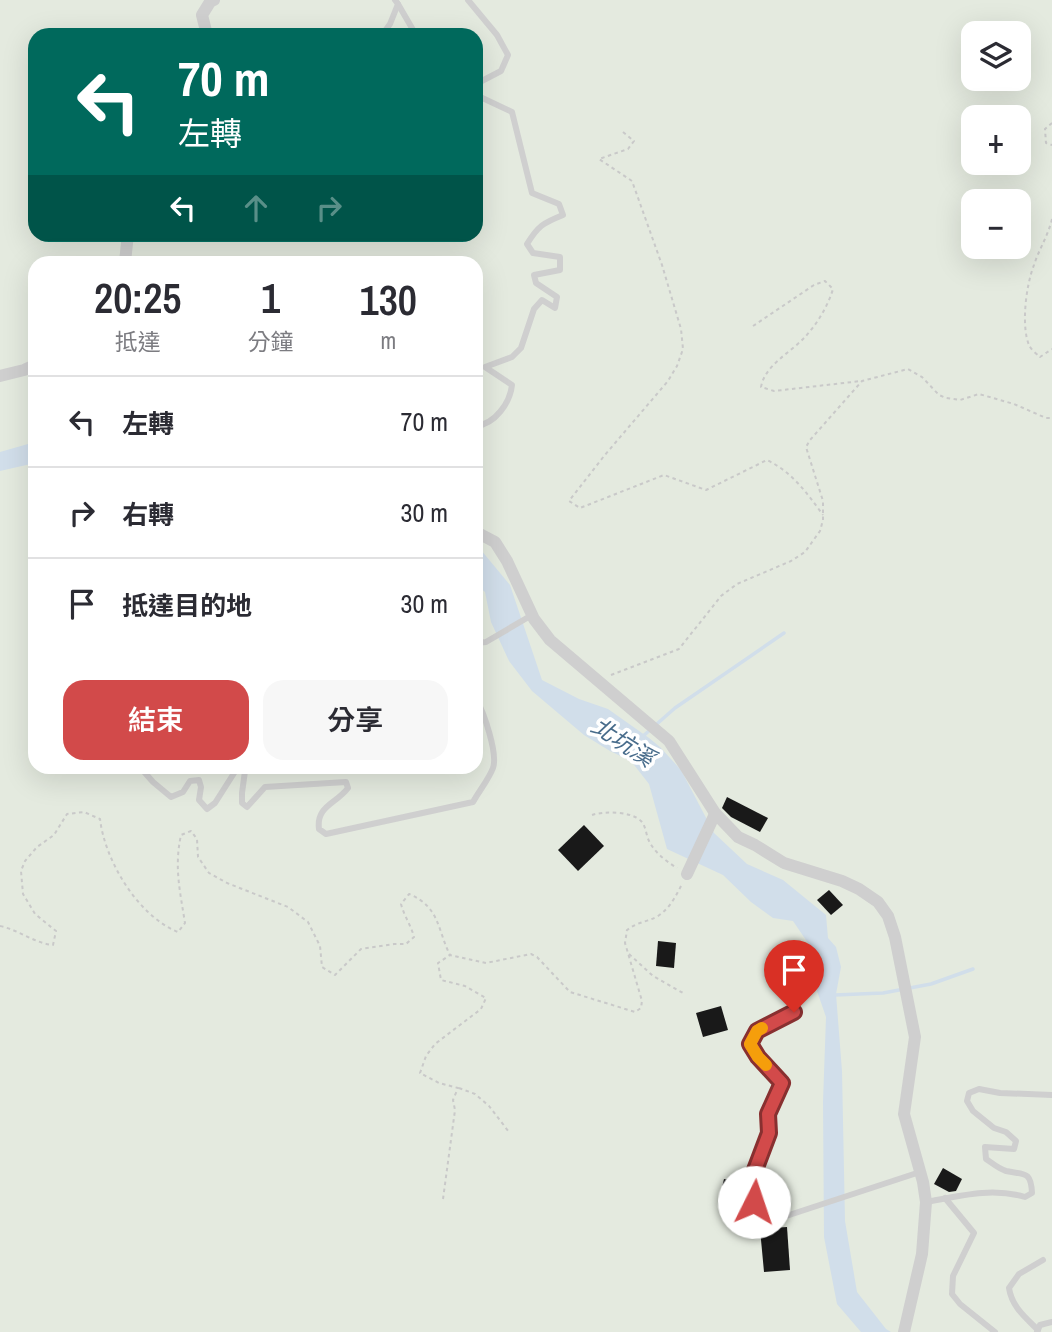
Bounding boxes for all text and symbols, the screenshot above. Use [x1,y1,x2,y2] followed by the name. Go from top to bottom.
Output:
[961,21,1031,259] map controls
[961,21,1031,91] button: layers
[178,45,270,111] text: 70 m
[63,56,154,147] icon: left
[961,105,1031,175] button: +
[178,112,242,155] text: 左轉
[164,189,202,227] icon: left
[237,189,275,227] icon: ahead
[310,189,348,227] icon: right
[961,189,1031,259] button: −
[94,270,181,326] text: 20:25
[261,270,280,326] text: 1
[360,272,417,328] text: 130
[380,325,396,356] text: m
[115,326,161,357] text: 抵達
[247,326,293,357] text: 分鐘
[63,403,101,441] icon: left
[401,404,448,439] text: 70 m
[122,406,174,441] text: 左轉
[63,494,101,532] icon: right
[401,495,448,530] text: 30 m
[122,497,174,532] text: 右轉
[63,585,101,623] icon: arrive
[401,586,448,621] text: 30 m
[122,588,252,623] text: 抵達目的地
[63,680,249,760] button: 結束
[263,680,448,760] button: 分享
[586,710,663,775] water label: 北坑溪
[764,940,824,1012] pin
[775,951,813,989] icon: arrive
[717,1165,791,1239] position arrow

